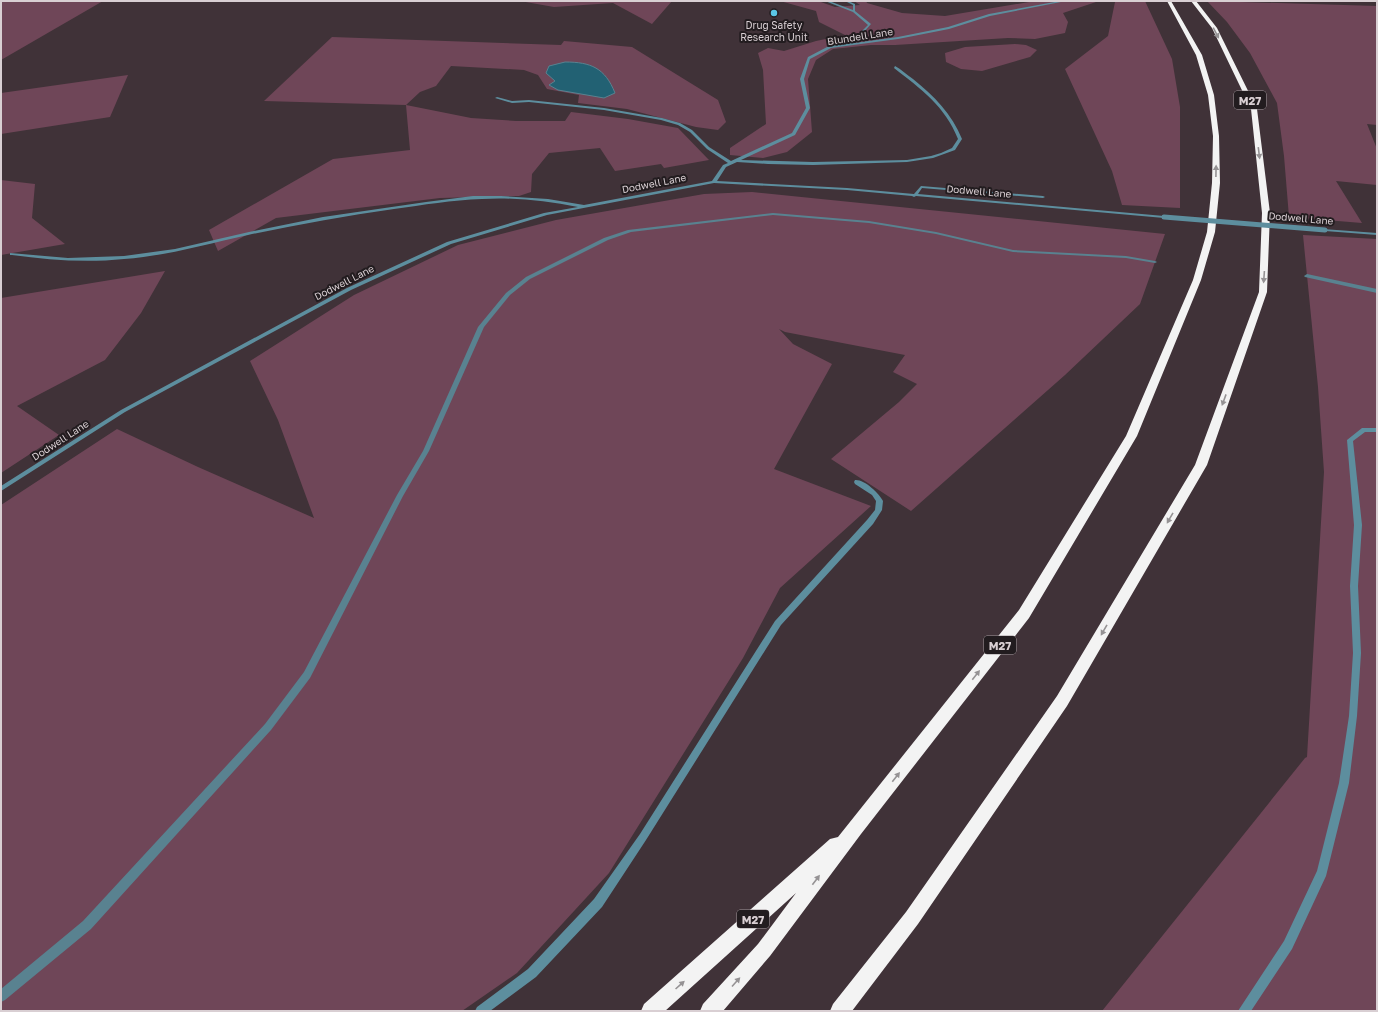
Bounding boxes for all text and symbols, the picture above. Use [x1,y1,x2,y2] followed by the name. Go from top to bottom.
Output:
[769,8,779,18] marker: Drug Safety Research Unit
[740,19,808,43] place label: Drug Safety Research Unit
[826,25,894,47] street label: Blundell Lane
[1213,27,1219,38] one-way arrow
[1234,91,1266,109] road number: M27
[1256,147,1262,159] one-way arrow
[1213,164,1219,177] one-way arrow
[621,171,687,195] street label: Dodwell Lane
[946,182,1012,200] street label: Dodwell Lane
[1268,209,1334,227] street label: Dodwell Lane
[312,262,376,302] street label: Dodwell Lane
[1260,271,1267,283] one-way arrow
[1221,394,1227,406] one-way arrow
[29,417,91,463] street label: Dodwell Lane
[1167,512,1174,524] one-way arrow
[1101,624,1108,636] one-way arrow
[984,636,1016,654] road number: M27
[972,669,980,680] one-way arrow
[891,772,900,783] one-way arrow
[812,875,821,886] one-way arrow
[737,910,769,928] road number: M27
[731,977,740,987] one-way arrow
[675,981,684,990] one-way arrow

